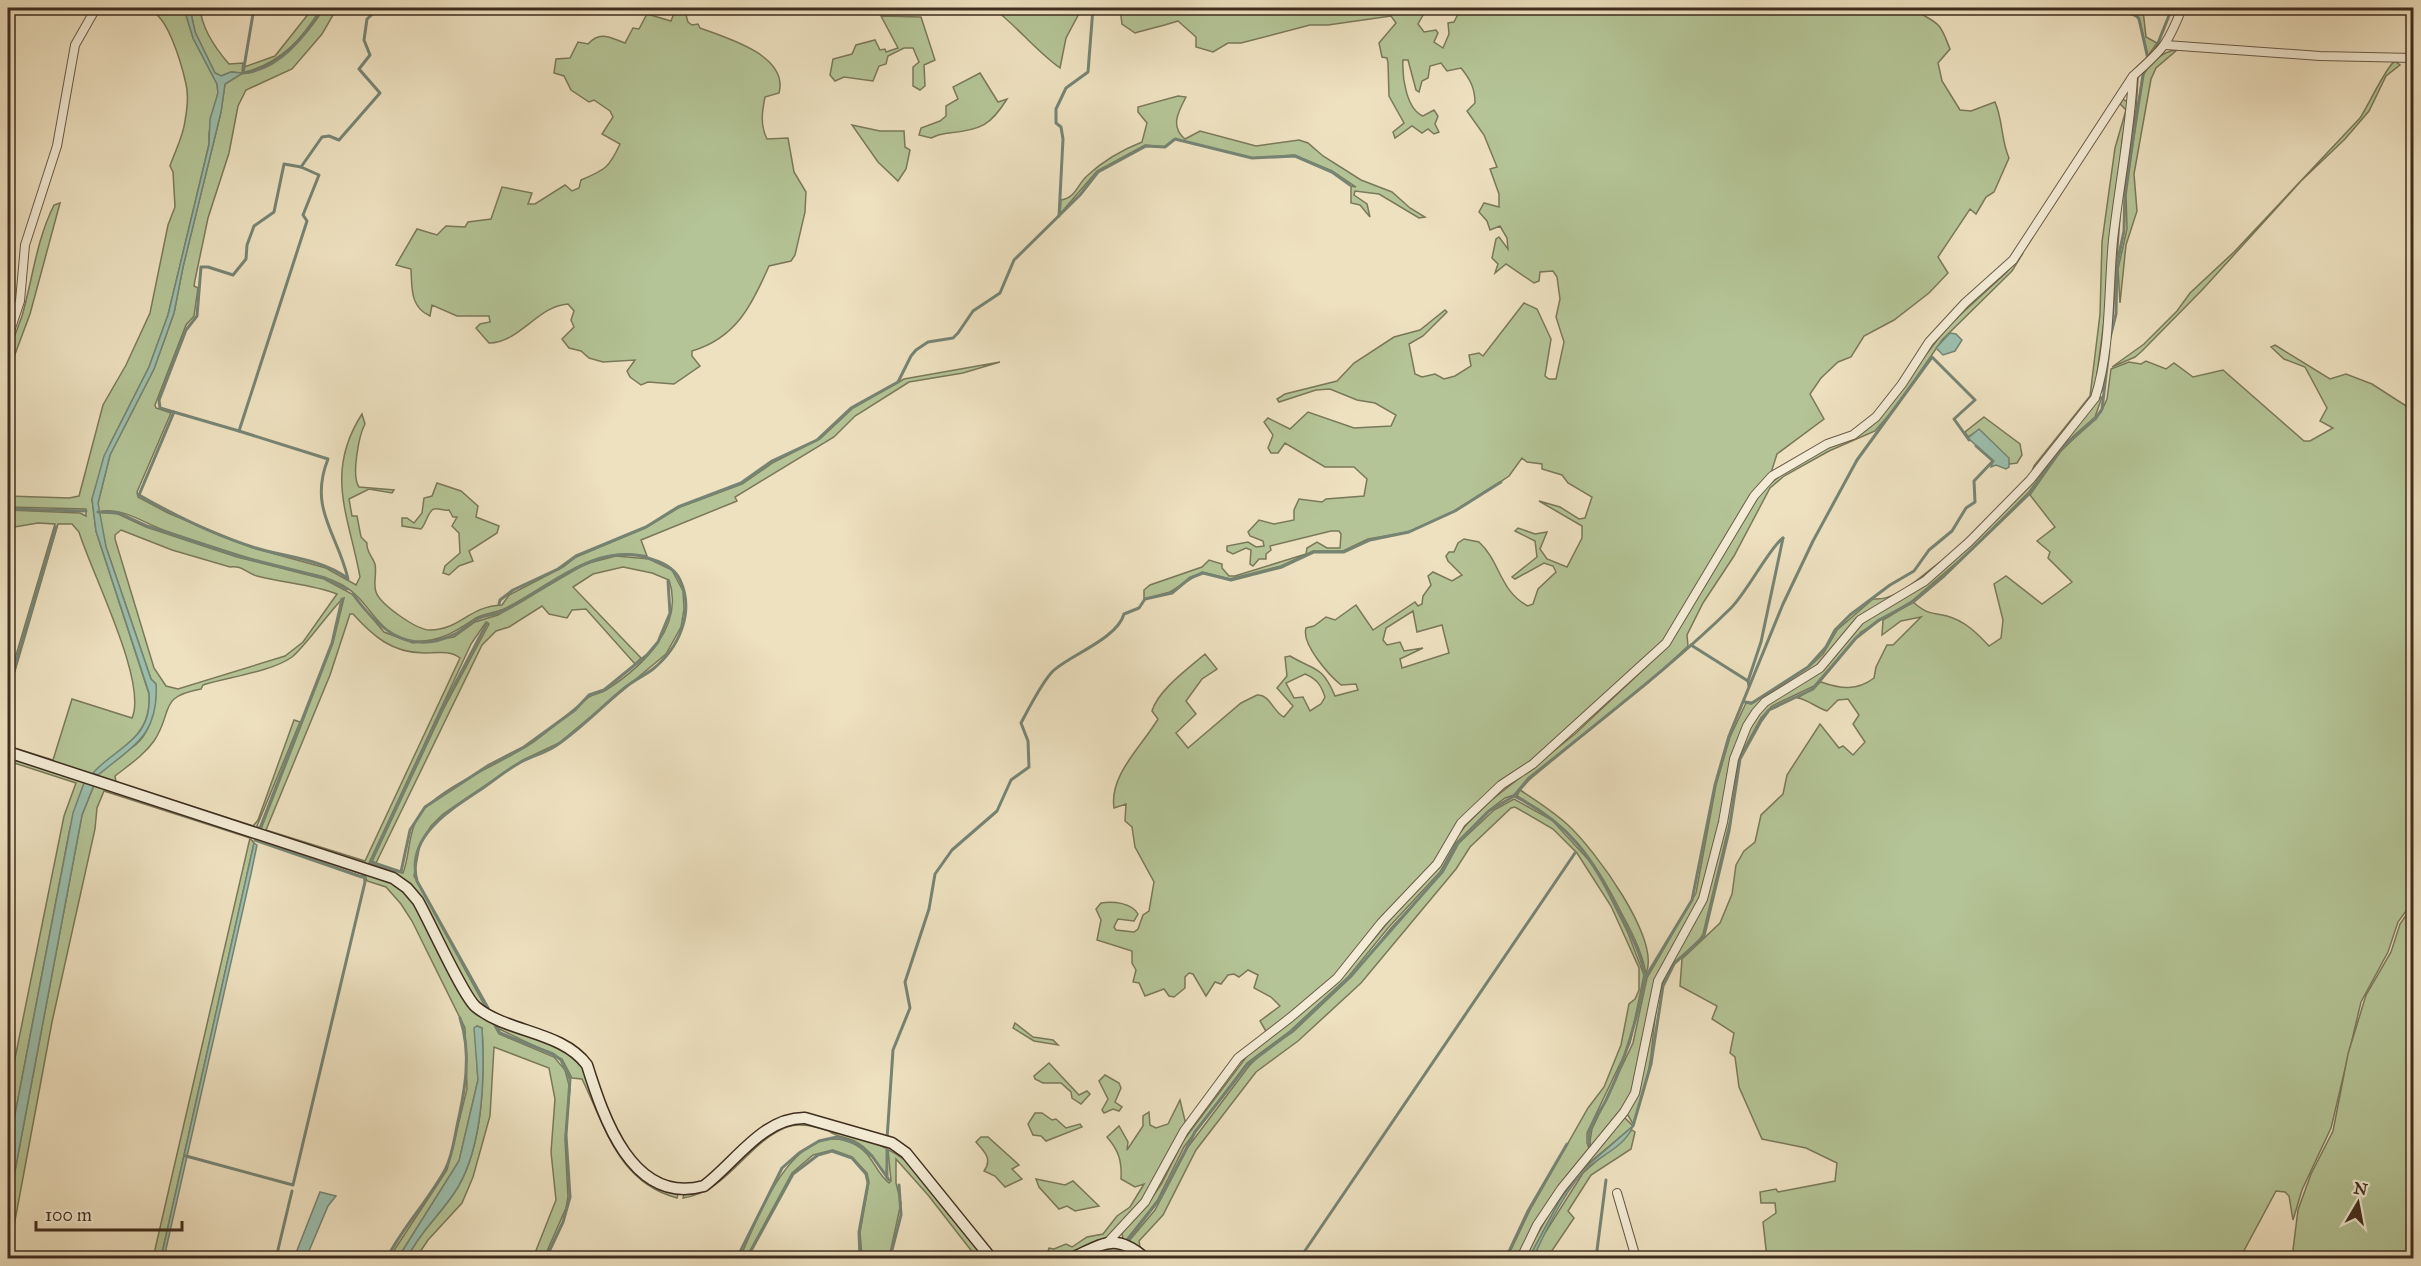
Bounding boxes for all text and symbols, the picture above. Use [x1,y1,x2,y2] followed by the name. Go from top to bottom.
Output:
[2328,1173,2388,1233] north arrow
[2352,1178,2369,1199] text: N
[36,1194,182,1232] scale bar
[45,1204,92,1226] text: 100 m

